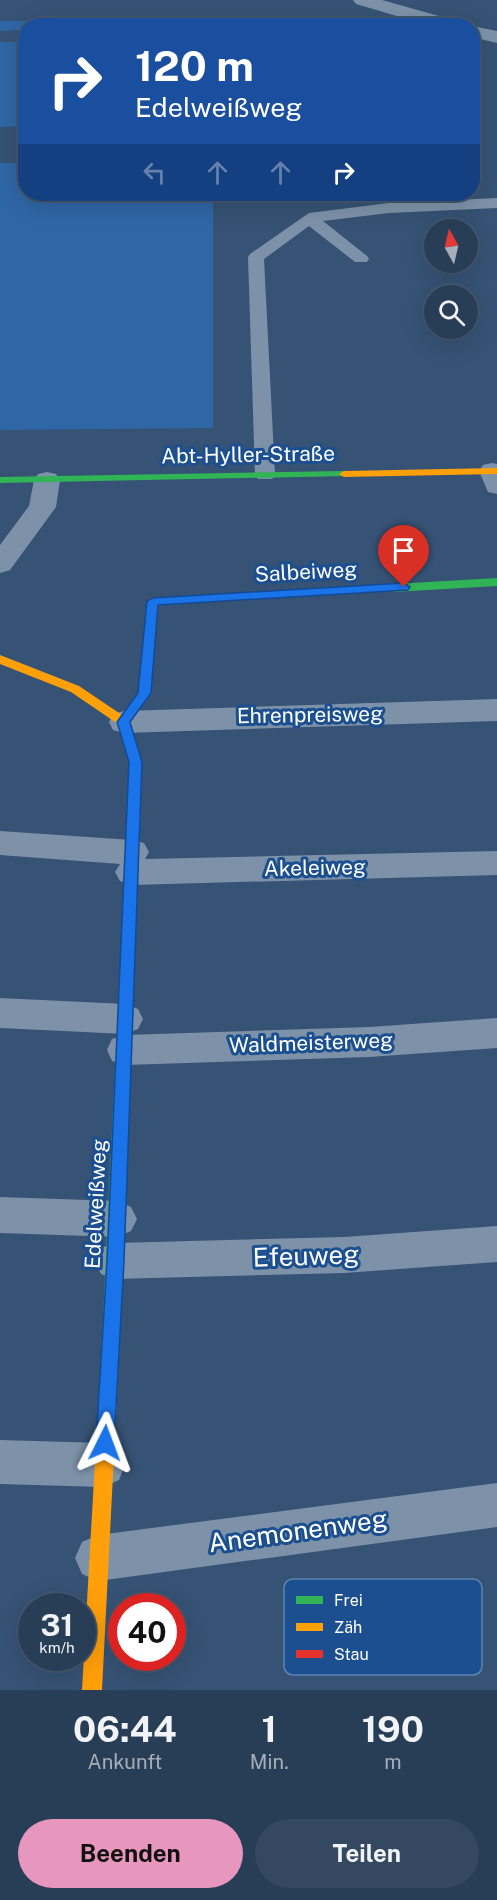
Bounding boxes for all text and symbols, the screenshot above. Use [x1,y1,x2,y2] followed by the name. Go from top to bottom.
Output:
[135,41,254,90] text: 120 m
[36,42,114,120] icon: right
[135,91,302,123] text: Edelweißweg
[138,156,171,189] icon: left
[201,156,234,189] icon: ahead
[264,156,297,189] icon: ahead
[327,156,360,189] icon: right
[424,219,478,273] north arrow
[424,219,478,339] map controls
[424,285,478,339] button: search
[161,440,335,469] street label: Abt-Hyller-Straße
[378,525,429,587] pin
[387,534,420,567] icon: arrive
[254,556,358,587] street label: Salbeiweg
[237,701,383,728] street label: Ehrenpreisweg
[264,854,366,881] street label: Akeleiweg
[228,1027,393,1058] street label: Waldmeisterweg
[80,1138,111,1270] street label: Edelweißweg
[252,1238,360,1273] street label: Efeuweg
[73,1411,137,1475] position arrow
[206,1503,389,1558] street label: Anemonenweg
[284,1579,482,1675] legend
[334,1591,363,1610] text: Frei
[108,1593,186,1671] speed limit sign: 40
[41,1607,73,1643] text: 31
[334,1618,362,1637] text: Zäh
[39,1639,75,1656] text: km/h
[334,1645,369,1664] text: Stau
[73,1708,177,1750] text: 06:44
[262,1708,277,1750] text: 1
[362,1708,424,1750] text: 190
[88,1750,162,1774] text: Ankunft
[250,1750,289,1774] text: Min.
[384,1750,401,1774] text: m
[18,1819,243,1888] button: Beenden
[255,1819,479,1888] button: Teilen

